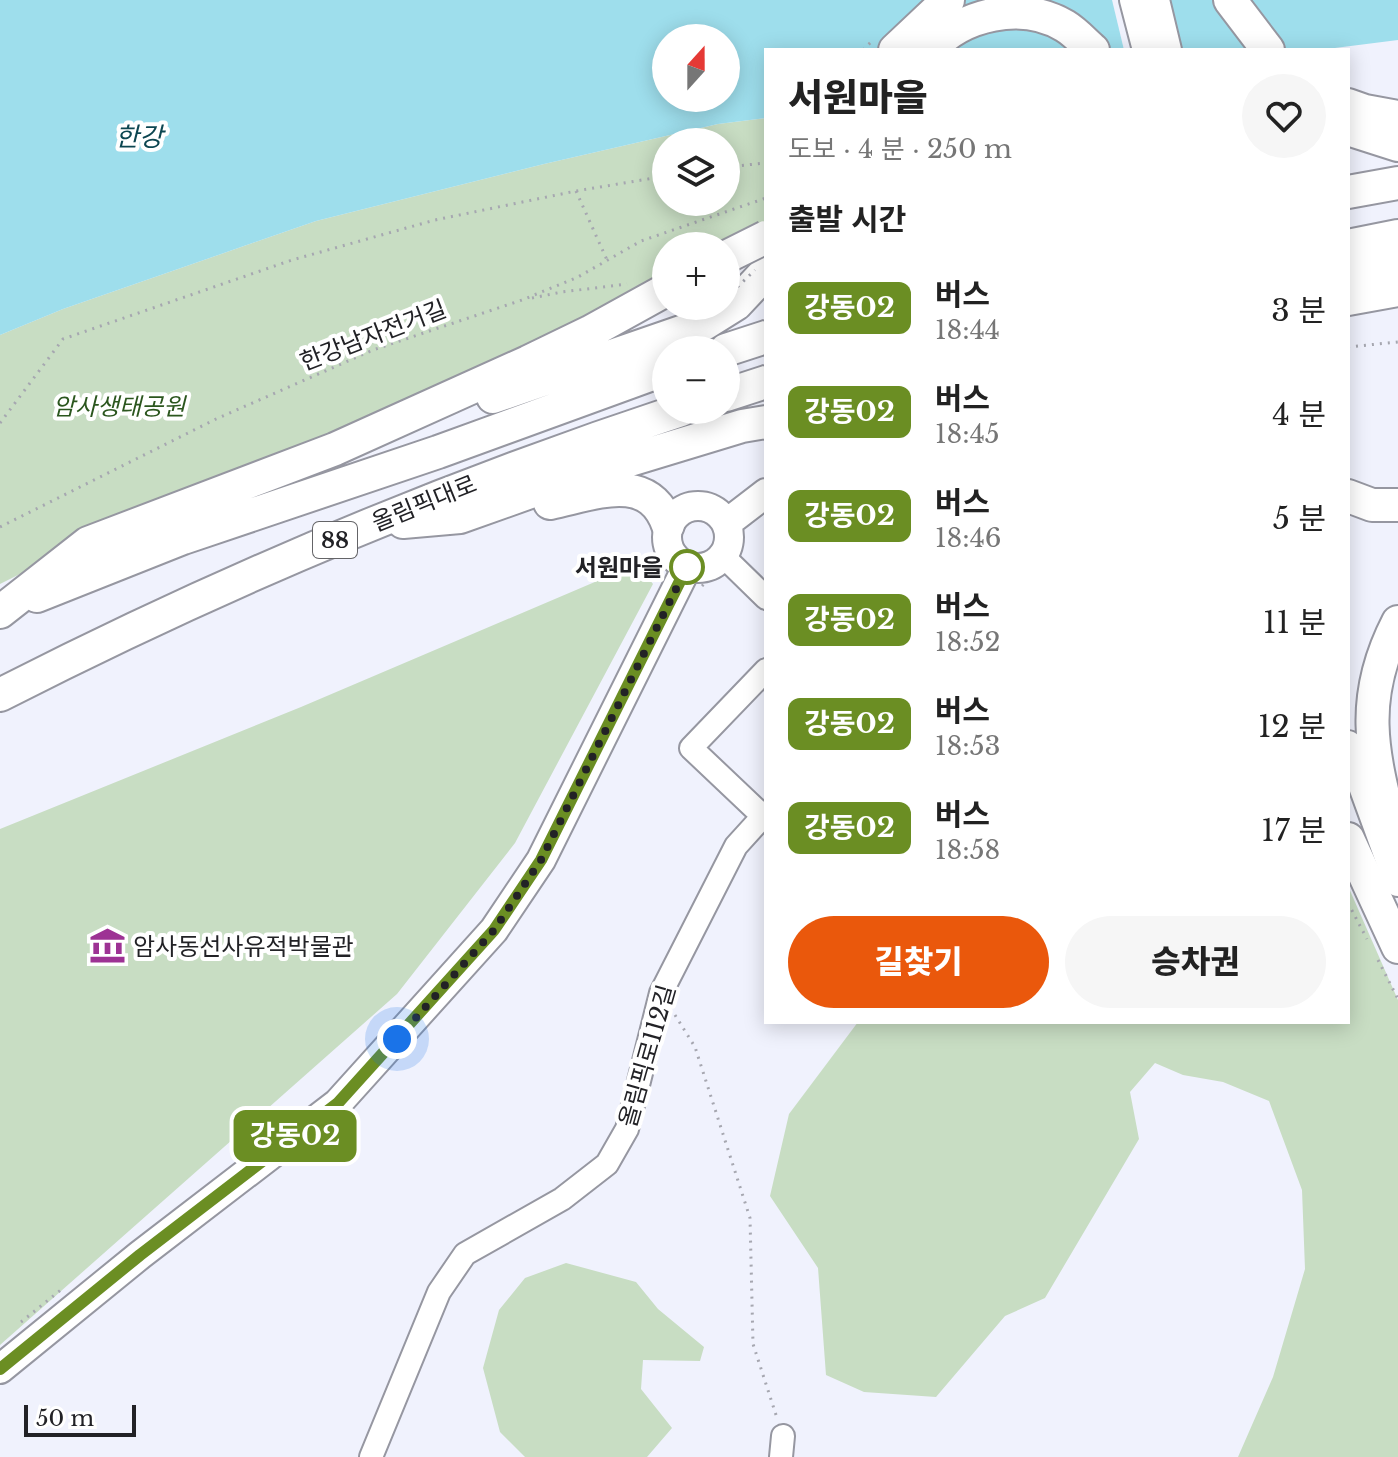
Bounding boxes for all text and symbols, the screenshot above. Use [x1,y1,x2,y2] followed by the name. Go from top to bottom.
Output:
[652,24,740,112] north arrow
[652,24,740,424] map controls
[788,74,928,121] text: 서원마을
[1242,74,1326,158] button: heart
[115,121,166,153] water label: 한강
[652,128,740,216] button: layers
[788,133,1012,165] text: 도보 · 4 분 · 250 m
[788,201,906,238] text: 출발 시간
[652,232,740,320] button: +
[935,276,990,313] text: 버스
[804,290,895,325] text: 강동02
[1271,292,1326,329] text: 3 분
[296,294,450,376] street label: 한강남자전거길
[935,314,1000,346] text: 18:44
[652,336,740,424] button: −
[935,380,990,417] text: 버스
[53,392,187,421] park label: 암사생태공원
[804,394,895,429] text: 강동02
[1272,396,1326,433] text: 4 분
[935,418,1000,450] text: 18:45
[367,469,481,537] street label: 올림픽대로
[935,484,990,521] text: 버스
[804,498,895,533] text: 강동02
[1273,500,1326,537] text: 5 분
[313,522,357,558] road number: 88
[935,522,1002,554] text: 18:46
[670,550,704,584] marker: 서원마을
[575,553,663,582] place label: 서원마을
[935,588,990,625] text: 버스
[804,602,895,637] text: 강동02
[1263,604,1326,641] text: 11 분
[935,626,1000,658] text: 18:52
[935,692,990,729] text: 버스
[804,706,895,741] text: 강동02
[1258,708,1326,745] text: 12 분
[935,730,1000,762] text: 18:53
[935,796,990,833] text: 버스
[804,810,895,845] text: 강동02
[1261,812,1326,849] text: 17 분
[935,834,1000,866] text: 18:58
[788,916,1049,1008] button: 길찾기
[1065,916,1326,1008] button: 승차권
[88,927,126,965] museum icon: 암사동선사유적박물관
[133,932,354,961] place label: 암사동선사유적박물관
[613,982,681,1130] street label: 올림픽로112길
[377,1019,417,1059] your location
[239,1110,351,1162] line badge: 강동02
[250,1118,340,1153] text: 강동02
[24,1401,136,1437] scale bar
[36,1405,94,1432] text: 50 m

